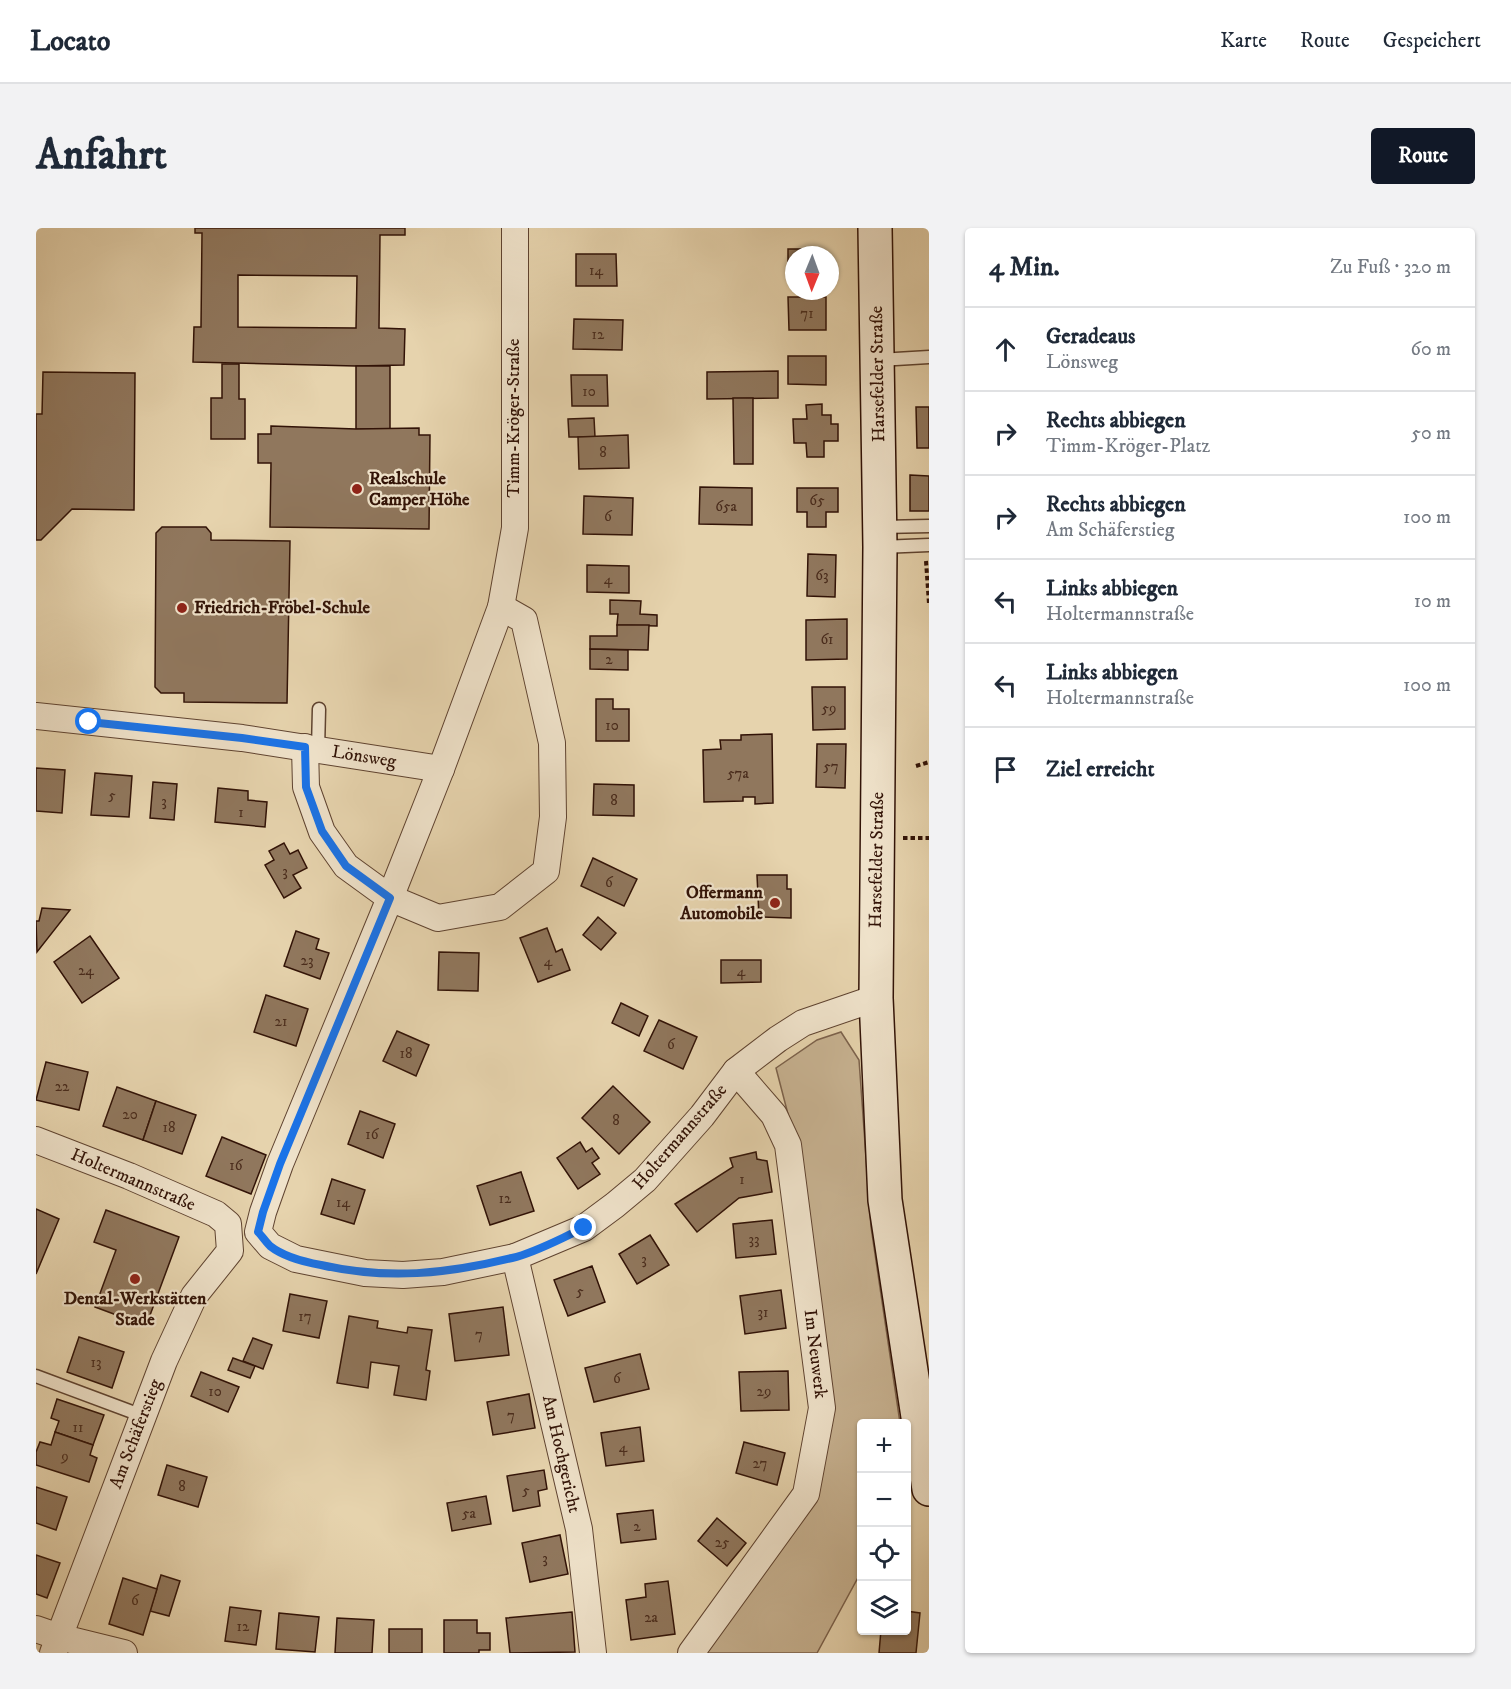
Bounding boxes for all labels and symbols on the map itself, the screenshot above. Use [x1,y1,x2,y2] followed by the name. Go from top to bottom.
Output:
[785,246,839,300] north arrow
[589,261,603,280] house number: 14
[800,304,814,323] house number: 71
[866,306,890,442] street label: Harsefelder Straße
[592,325,605,344] house number: 12
[503,339,525,497] street label: Timm-Kröger-Straße
[582,382,596,401] house number: 10
[599,443,607,462] house number: 8
[369,468,470,511] place label: Realschule Camper Höhe
[350,482,364,496] marker: Realschule Camper Höhe
[809,491,825,510] house number: 65
[715,497,737,516] house number: 65a
[604,507,613,526] house number: 6
[815,566,829,585] house number: 63
[604,570,613,589] house number: 4
[194,597,371,619] place label: Friedrich-Fröbel-Schule
[175,601,189,615] marker: Friedrich-Fröbel-Schule
[820,630,834,649] house number: 61
[605,650,613,669] house number: 2
[822,699,836,718] house number: 59
[75,708,101,734] route start
[605,716,619,735] house number: 10
[330,741,398,773] street label: Lönsweg
[823,757,839,776] house number: 57
[727,764,749,783] house number: 57a
[108,786,116,805] house number: 5
[610,791,618,810] house number: 8
[161,792,167,811] house number: 3
[865,792,889,928] street label: Harsefelder Straße
[238,803,244,822] house number: 1
[282,862,288,881] house number: 3
[605,873,614,892] house number: 6
[679,882,764,925] place label: Offermann Automobile
[768,896,782,910] marker: Offermann Automobile
[301,951,313,970] house number: 23
[544,952,553,971] house number: 4
[78,961,94,980] house number: 24
[737,962,746,981] house number: 4
[275,1012,287,1031] house number: 21
[667,1035,676,1054] house number: 6
[399,1044,413,1063] house number: 18
[55,1077,70,1096] house number: 22
[628,1080,732,1194] street label: Holtermannstraße
[122,1105,138,1124] house number: 20
[612,1111,620,1130] house number: 8
[162,1118,176,1137] house number: 18
[365,1125,380,1144] house number: 16
[67,1144,199,1216] street label: Holtermannstraße
[229,1156,244,1175] house number: 16
[739,1170,745,1189] house number: 1
[499,1189,512,1208] house number: 12
[336,1193,350,1212] house number: 14
[570,1214,596,1240] route end
[748,1230,760,1249] house number: 33
[641,1250,647,1269] house number: 3
[128,1272,142,1286] marker: Dental-Werkstätten Stade
[576,1282,584,1301] house number: 5
[64,1288,207,1331] place label: Dental-Werkstätten Stade
[757,1303,769,1322] house number: 31
[298,1307,312,1326] house number: 17
[799,1308,831,1400] street label: Im Neuwerk
[475,1325,483,1344] house number: 7
[90,1353,102,1372] house number: 13
[613,1369,622,1388] house number: 6
[105,1376,167,1492] street label: Am Schäferstieg
[208,1382,222,1401] house number: 10
[757,1382,771,1401] house number: 29
[537,1393,585,1515] street label: Am Hochgericht
[507,1406,515,1425] house number: 7
[72,1418,84,1437] house number: 11
[619,1438,628,1457] house number: 4
[60,1447,69,1466] house number: 9
[753,1454,768,1473] house number: 27
[178,1477,186,1496] house number: 8
[522,1481,530,1500] house number: 5
[462,1504,477,1523] house number: 5a
[633,1517,641,1536] house number: 2
[715,1533,730,1552] house number: 25
[542,1549,548,1568] house number: 3
[131,1591,140,1610] house number: 6
[644,1608,658,1627] house number: 2a
[237,1617,250,1636] house number: 12

